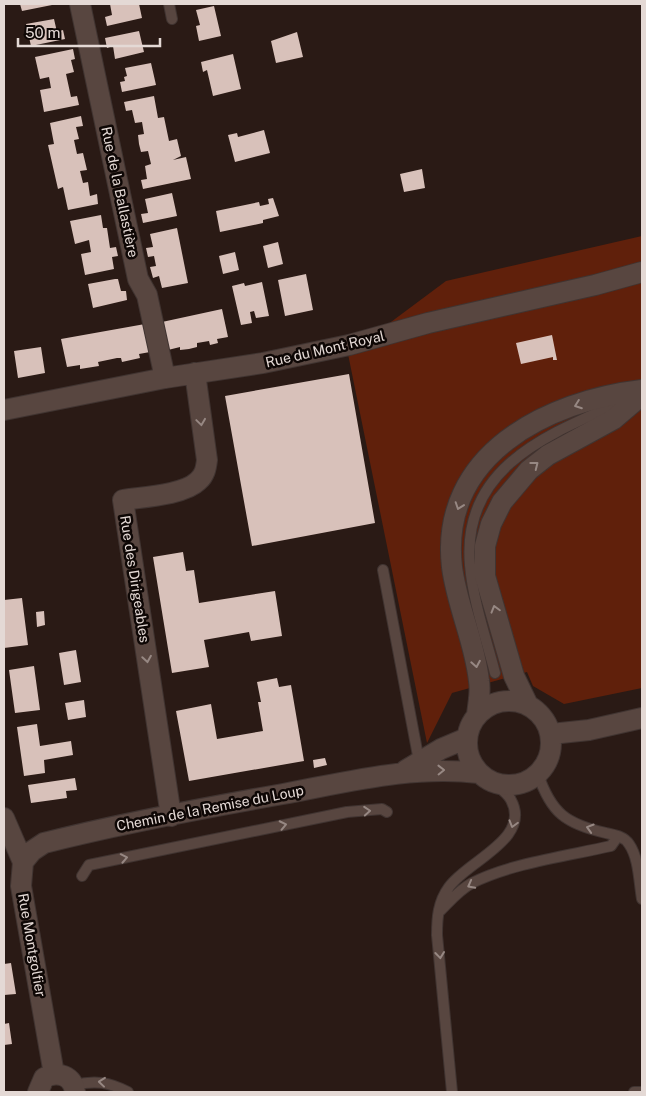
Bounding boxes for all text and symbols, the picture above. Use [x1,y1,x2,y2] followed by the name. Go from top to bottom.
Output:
[18,15,160,47] scale bar
[25,24,60,41] text: 50 m
[98,125,142,259] street label: Rue de la Ballastière
[264,328,386,370] street label: Rue du Mont Royal
[574,399,583,409] one-way arrow
[196,417,206,426] one-way arrow
[529,462,538,470] one-way arrow
[455,501,465,509] one-way arrow
[117,514,153,644] street label: Rue des Dirigeables
[490,606,500,614] one-way arrow
[142,655,152,664] one-way arrow
[471,660,481,669] one-way arrow
[438,765,446,775] one-way arrow
[115,782,305,834] street label: Chemin de la Remise du Loup
[363,805,371,816] one-way arrow
[508,820,518,828] one-way arrow
[278,821,287,831] one-way arrow
[586,824,594,834] one-way arrow
[119,853,128,864] one-way arrow
[468,879,477,889] one-way arrow
[15,892,49,998] street label: Rue Montgolfier
[434,952,445,960] one-way arrow
[97,1077,105,1088] one-way arrow

